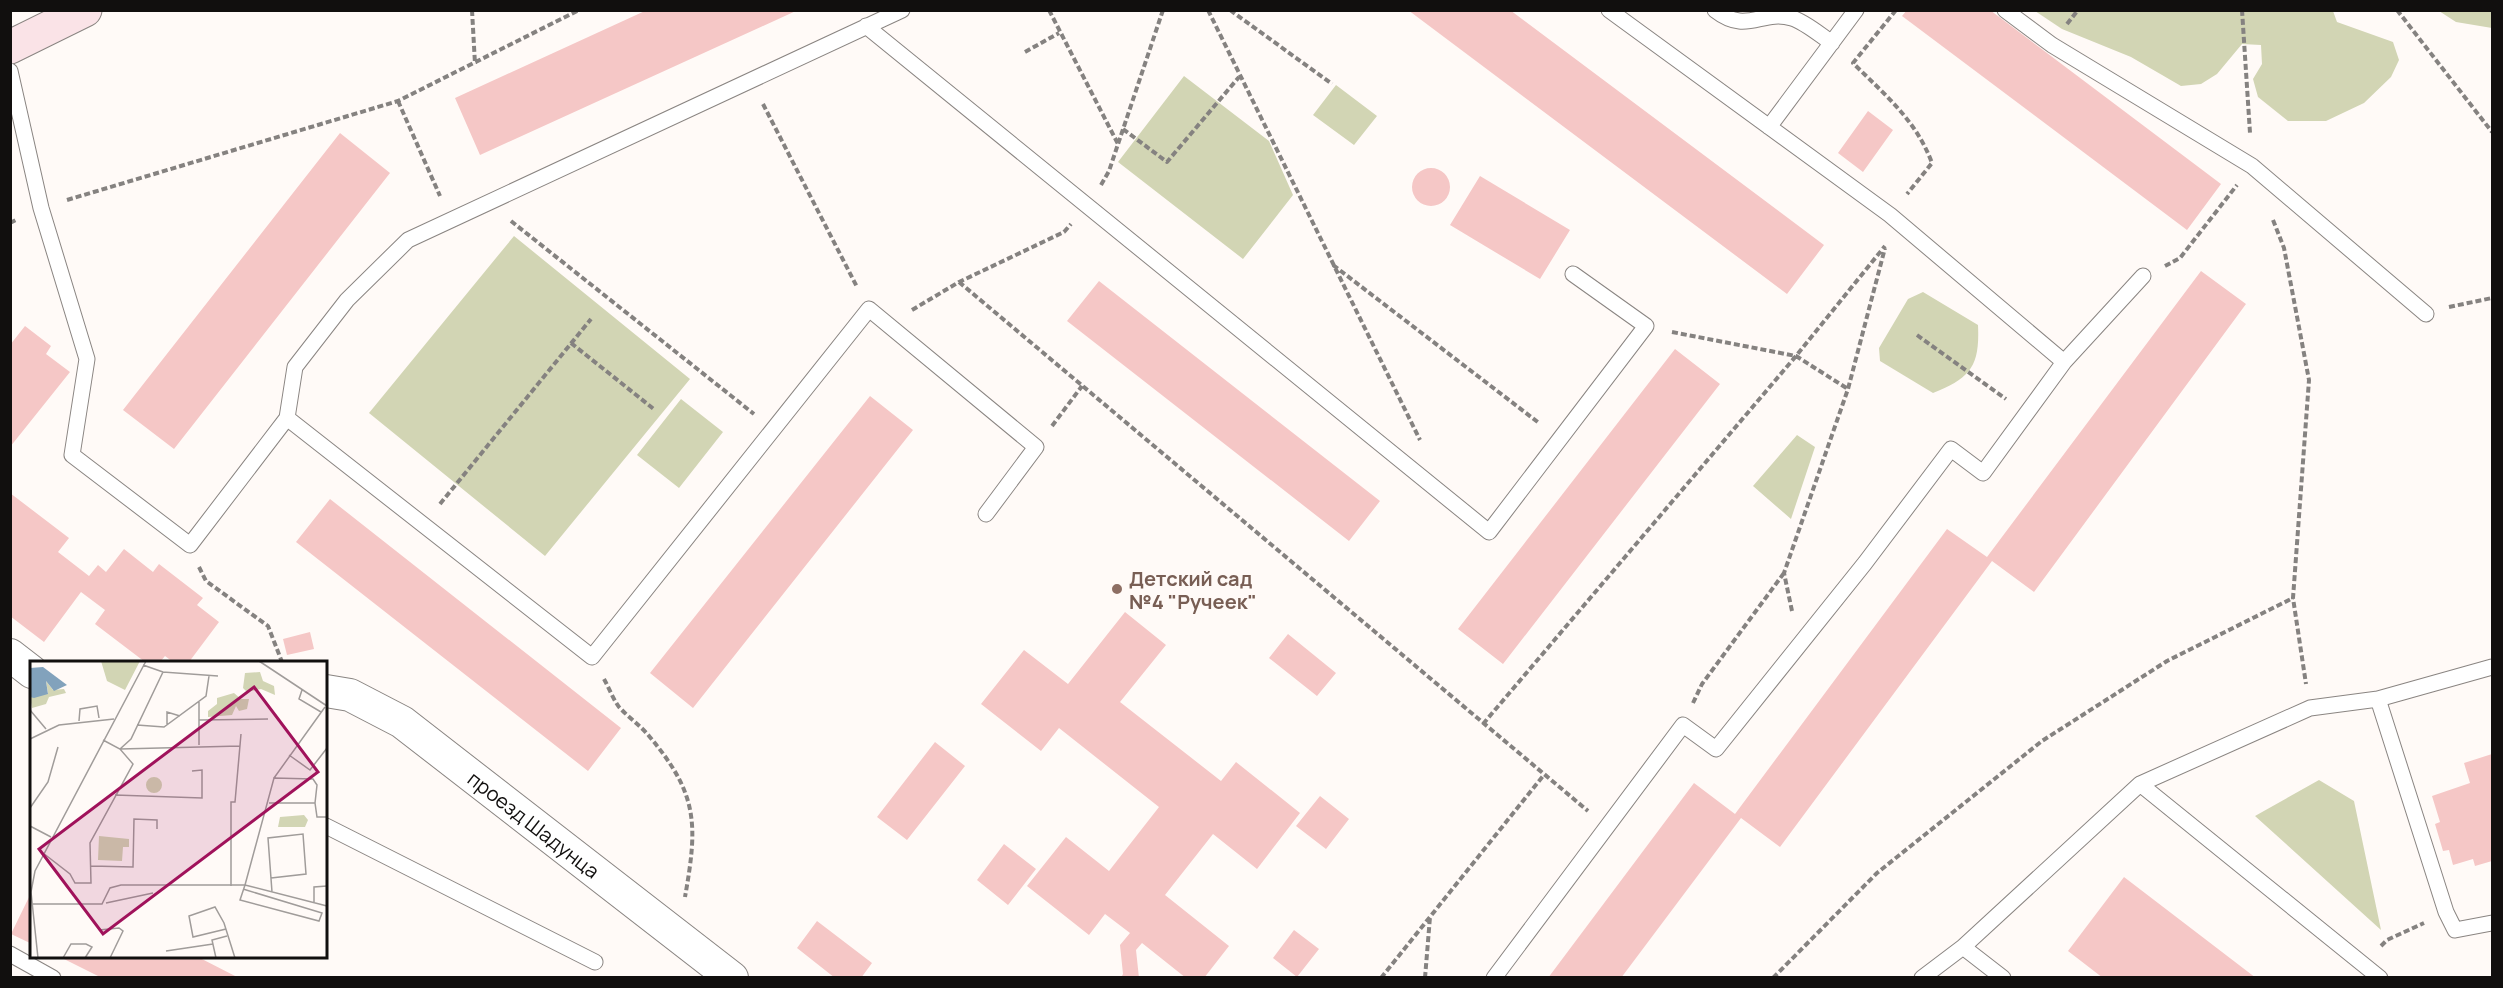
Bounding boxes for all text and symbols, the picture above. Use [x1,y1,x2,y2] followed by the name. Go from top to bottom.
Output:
[1129,565,1257,615] place label: Детский сад №4 "Ручеек"
[1110,582,1124,596] marker: Детский сад №4 "Ручеек"
[30,661,327,958] inset map
[463,765,605,884] street label: проезд Шадунца

